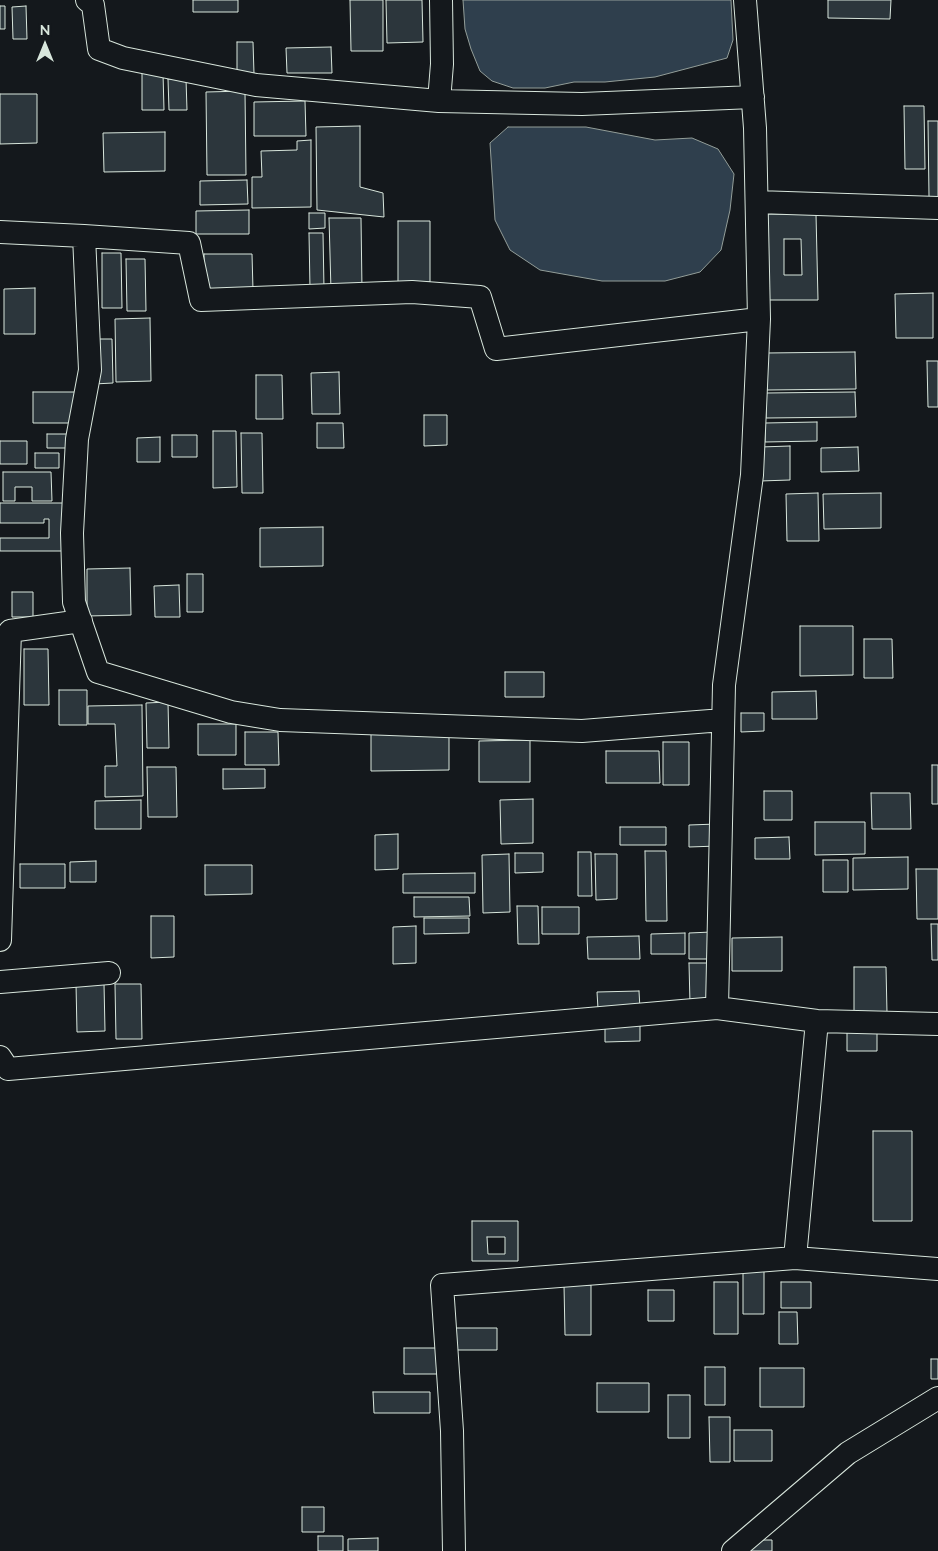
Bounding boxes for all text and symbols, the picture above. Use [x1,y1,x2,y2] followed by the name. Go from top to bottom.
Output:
[20,20,70,70] north arrow
[40,21,50,39] text: N

